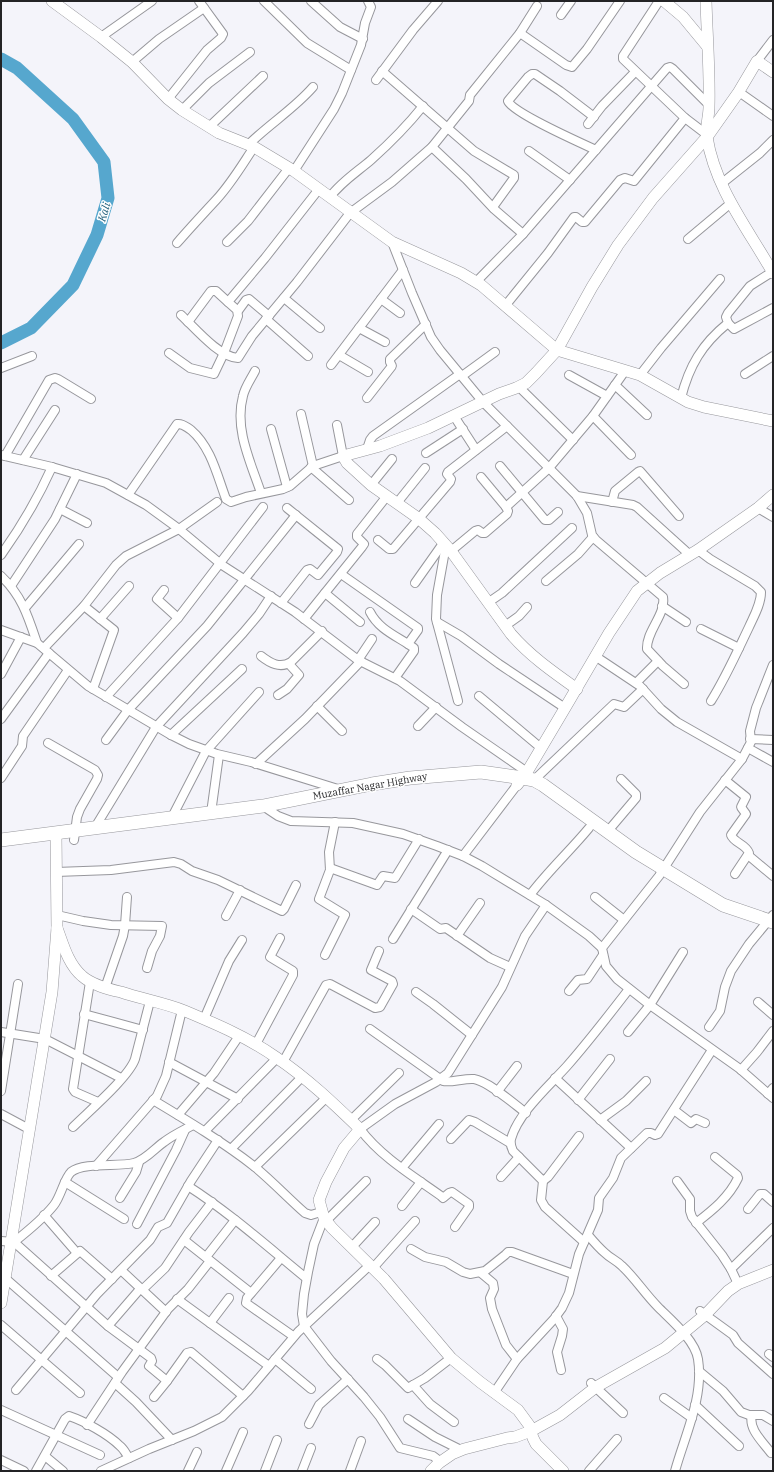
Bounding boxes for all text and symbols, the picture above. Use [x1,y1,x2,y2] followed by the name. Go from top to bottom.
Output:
[94,200,114,224] water label: Kali
[312,769,429,802] street label: Muzaffar Nagar Highway

